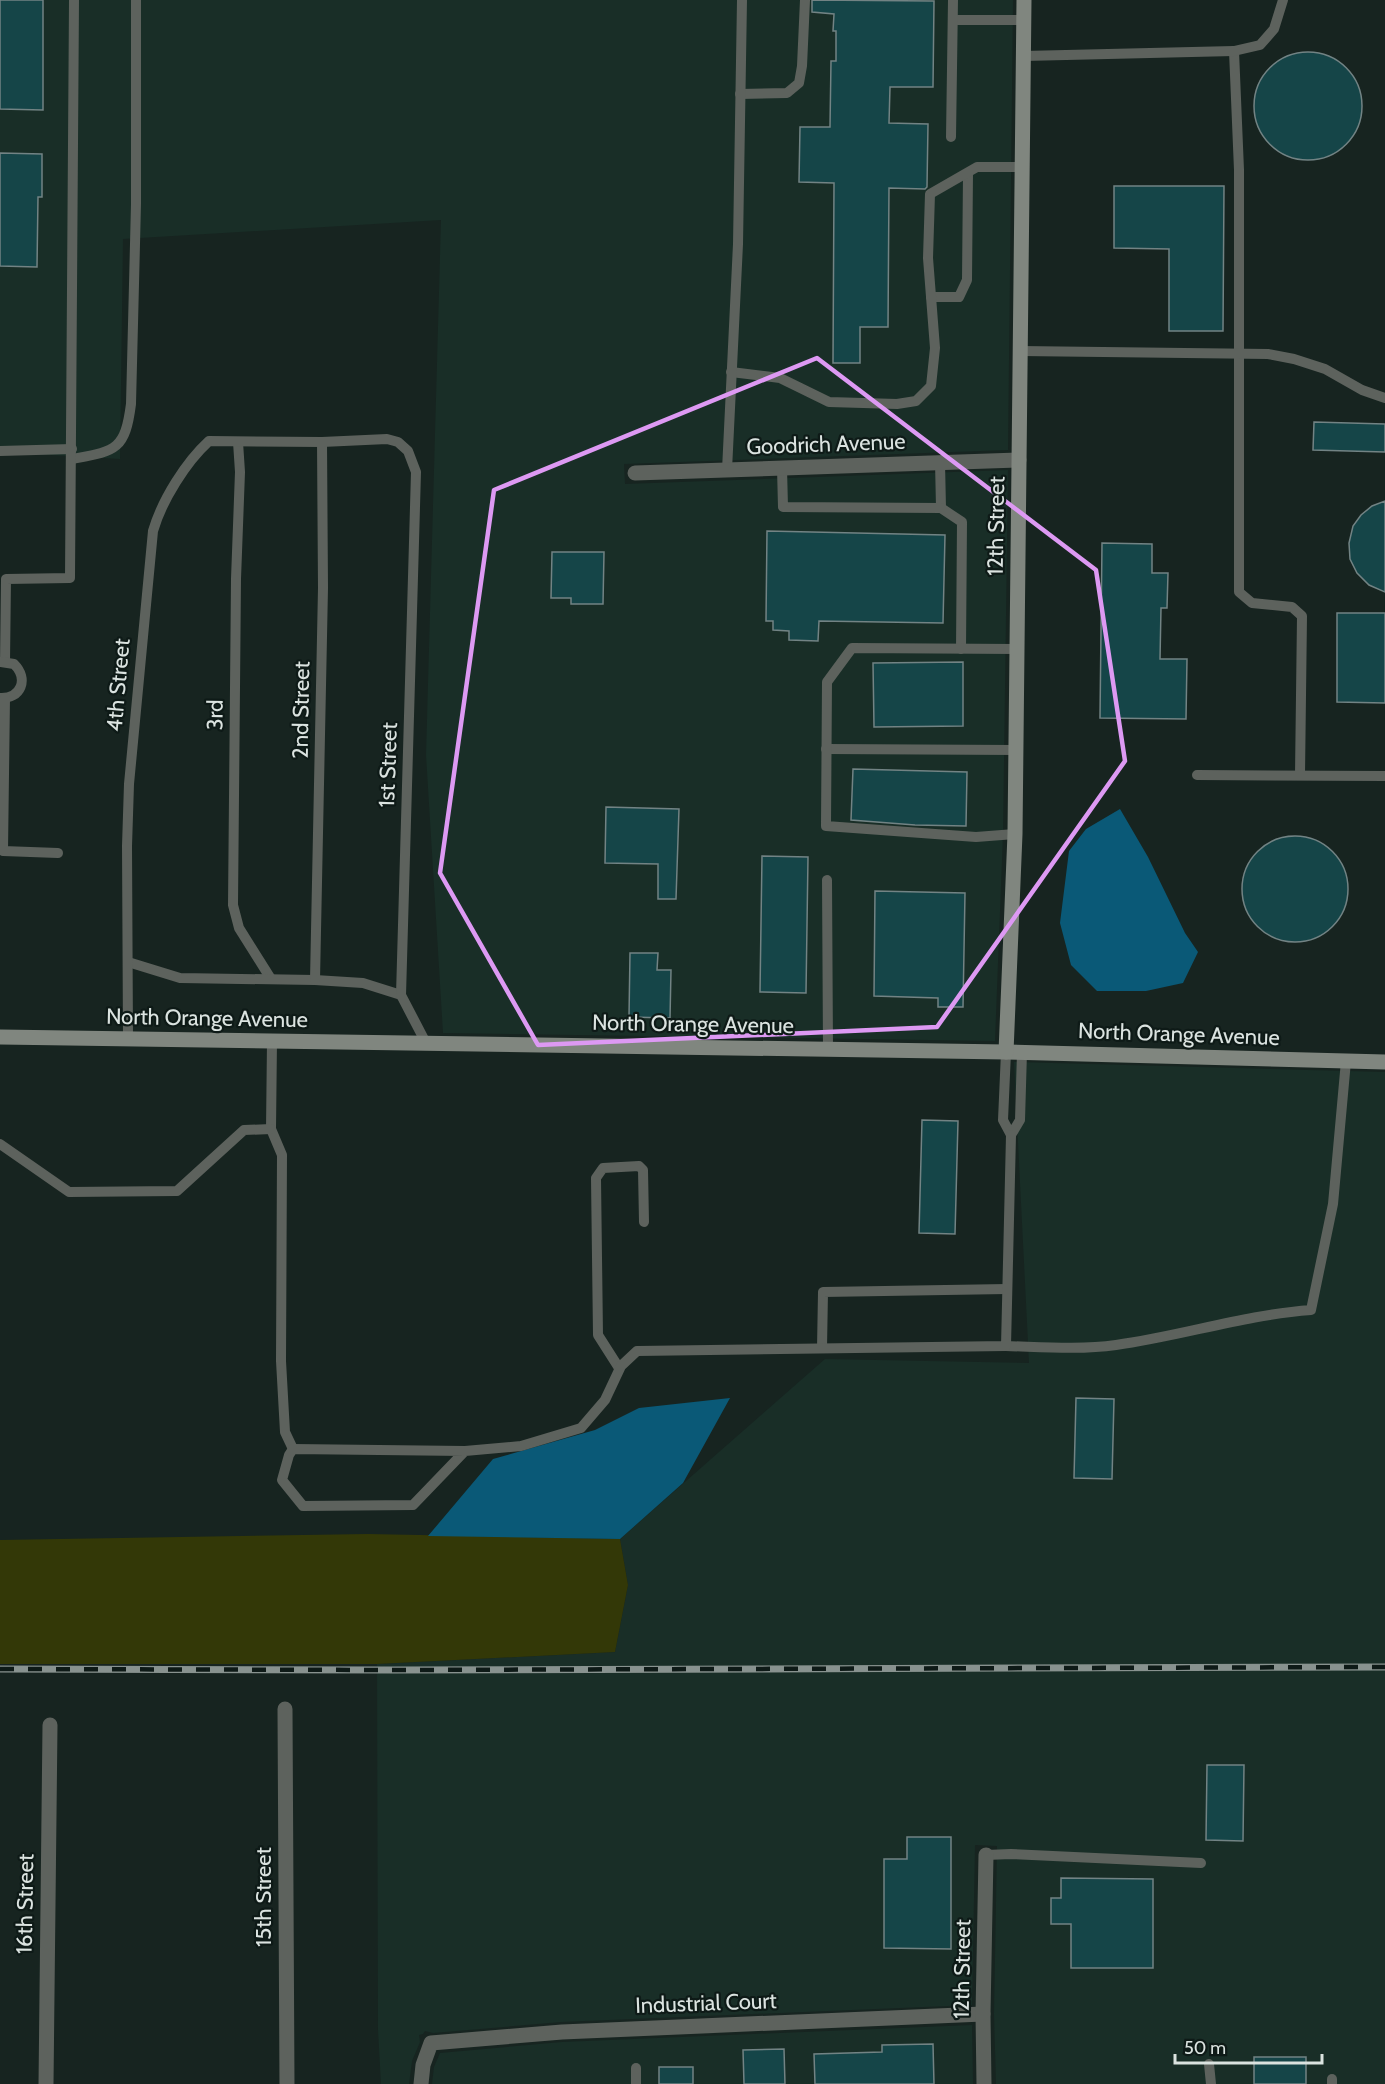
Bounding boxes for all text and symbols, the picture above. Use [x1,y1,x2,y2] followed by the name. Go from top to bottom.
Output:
[746,428,906,460] street label: Goodrich Avenue
[982,475,1010,576] street label: 12th Street
[100,637,136,733] street label: 4th Street
[287,660,315,759] street label: 2nd Street
[201,699,229,731] street label: 3rd
[373,721,403,808] street label: 1st Street
[106,1003,308,1033] street label: North Orange Avenue
[592,1009,794,1039] street label: North Orange Avenue
[1078,1017,1280,1051] street label: North Orange Avenue
[250,1846,277,1947] street label: 15th Street
[11,1853,39,1954] street label: 16th Street
[948,1918,976,2019] street label: 12th Street
[635,1987,778,2019] street label: Industrial Court
[1175,2027,1322,2065] scale bar
[1184,2037,1226,2059] text: 50 m

